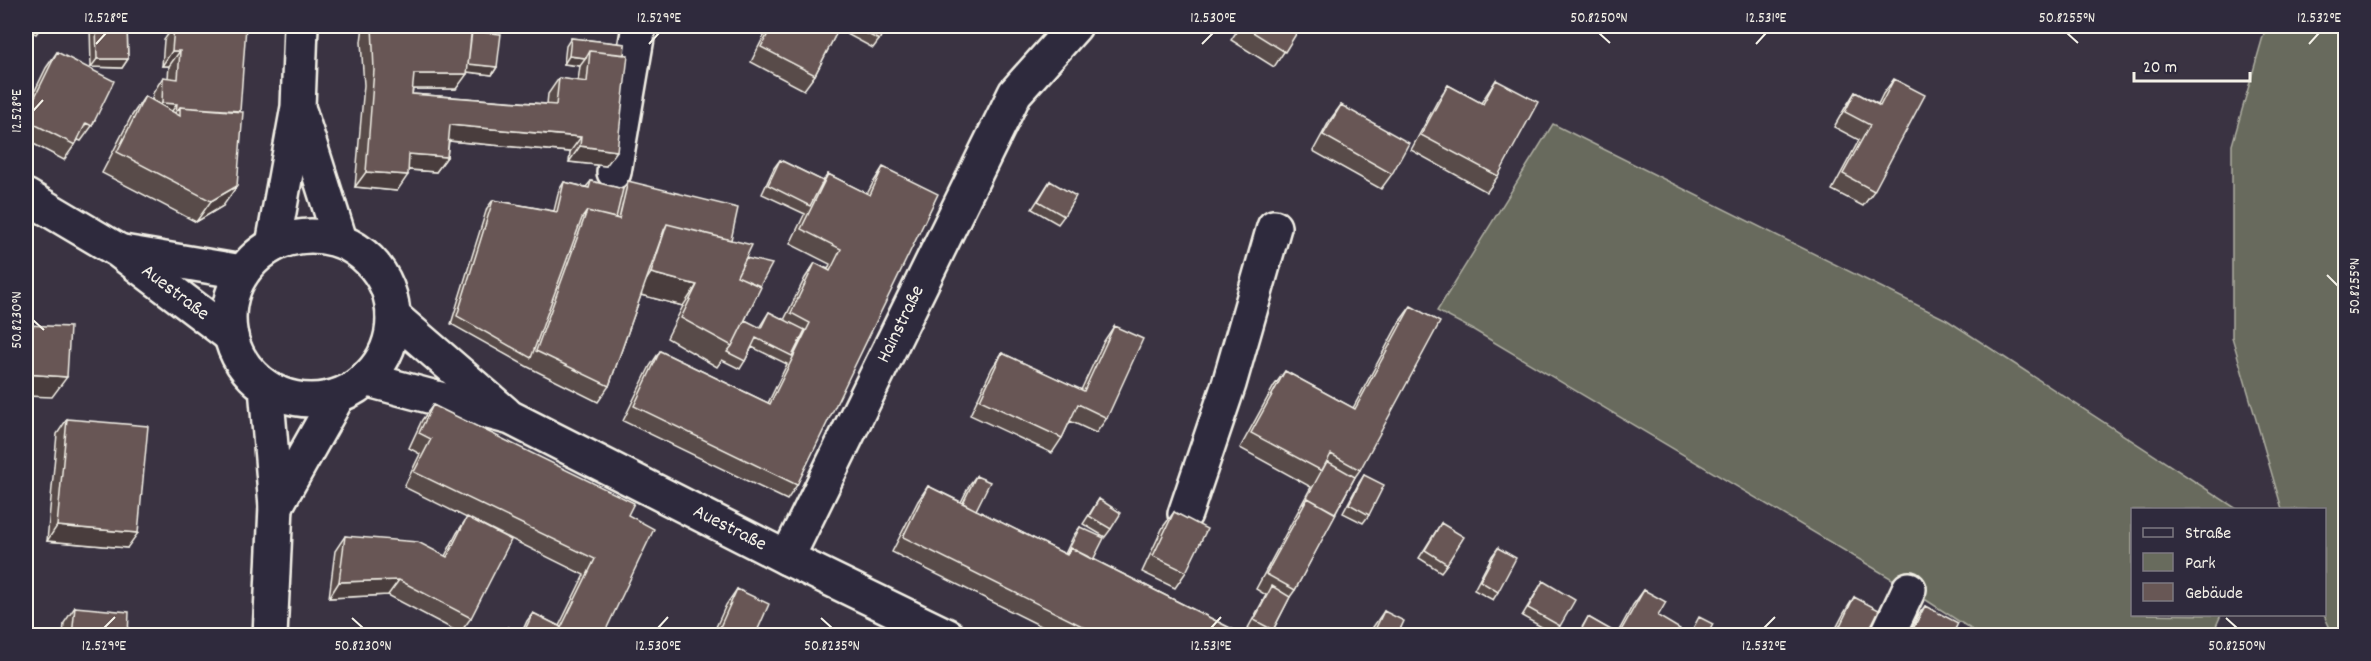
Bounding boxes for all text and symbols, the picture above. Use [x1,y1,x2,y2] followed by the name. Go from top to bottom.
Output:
[84,8,128,30] text: 12.528°E
[637,8,681,30] text: 12.529°E
[1190,8,1236,30] text: 12.530°E
[1570,8,1628,30] text: 50.8250°N
[1746,8,1787,30] text: 12.531°E
[2039,8,2095,30] text: 50.8255°N
[2297,8,2341,30] text: 12.532°E
[2134,45,2250,83] scale bar
[2143,56,2177,81] text: 20 m
[7,89,29,133] text: 12.528°E
[135,258,215,329] street label: Auestraße
[2345,258,2367,314] text: 50.8255°N
[871,281,932,368] street label: Hainstraße
[7,291,29,349] text: 50.8230°N
[688,498,771,559] street label: Auestraße
[2131,508,2326,616] legend
[2185,522,2231,547] text: Straße
[2185,552,2216,577] text: Park
[2185,582,2243,607] text: Gebäude
[82,636,126,658] text: 12.529°E
[334,636,392,658] text: 50.8230°N
[635,636,681,658] text: 12.530°E
[804,636,860,658] text: 50.8235°N
[1191,636,1232,658] text: 12.531°E
[1742,636,1786,658] text: 12.532°E
[2208,636,2266,658] text: 50.8250°N

